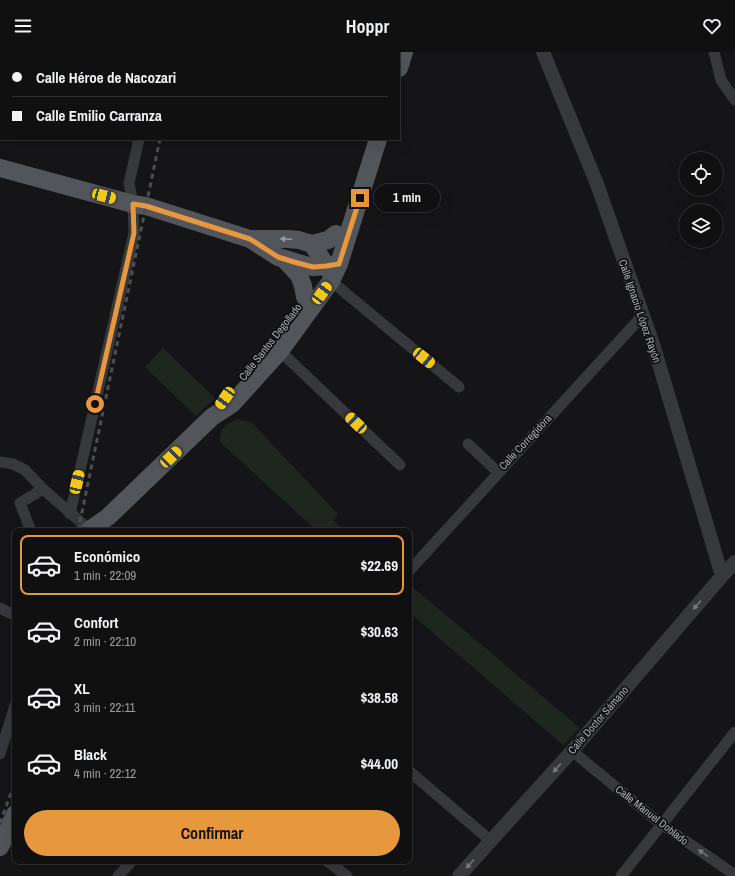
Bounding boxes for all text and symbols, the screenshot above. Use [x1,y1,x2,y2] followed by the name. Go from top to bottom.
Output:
[346,14,389,39] text: Hoppr
[12,15,34,37] icon: menu
[701,15,723,37] icon: heart
[36,67,176,88] text: Calle Héroe de Nacozari
[36,105,162,126] text: Calle Emilio Carranza
[679,152,723,248] map controls
[679,152,723,196] button: locate
[374,184,440,212] callout: 1 min
[91,187,117,205] car
[351,189,369,207] route end
[393,189,421,206] text: 1 min
[679,204,723,248] button: layers
[280,236,292,243] one-way arrow
[616,258,664,364] street label: Calle Ignacio López Rayón
[310,280,334,306] car
[235,301,305,383] street label: Calle Santos Degollado
[411,346,437,370] car
[213,385,237,411] car
[86,395,104,413] route start
[343,410,369,436] car
[496,411,554,473] street label: Calle Corregidora
[158,444,184,470] car
[68,469,86,495] car
[74,546,140,567] text: Económico
[26,547,62,583] icon: car
[360,555,398,576] text: $22.69
[74,567,136,584] text: 1 min · 22:09
[692,600,701,611] one-way arrow
[74,612,118,633] text: Confort
[26,613,62,649] icon: car
[360,621,398,642] text: $30.63
[74,633,136,650] text: 2 min · 22:10
[74,678,90,699] text: XL
[26,679,62,715] icon: car
[565,683,631,757] street label: Calle Doctor Sámano
[360,687,398,708] text: $38.58
[74,699,135,716] text: 3 min · 22:11
[74,744,107,765] text: Black
[26,745,62,781] icon: car
[360,753,398,774] text: $44.00
[553,763,562,772] one-way arrow
[74,765,136,782] text: 4 min · 22:12
[613,782,691,848] street label: Calle Manuel Doblado
[24,810,400,856] button: Confirmar
[698,849,708,857] one-way arrow
[465,859,475,869] one-way arrow

